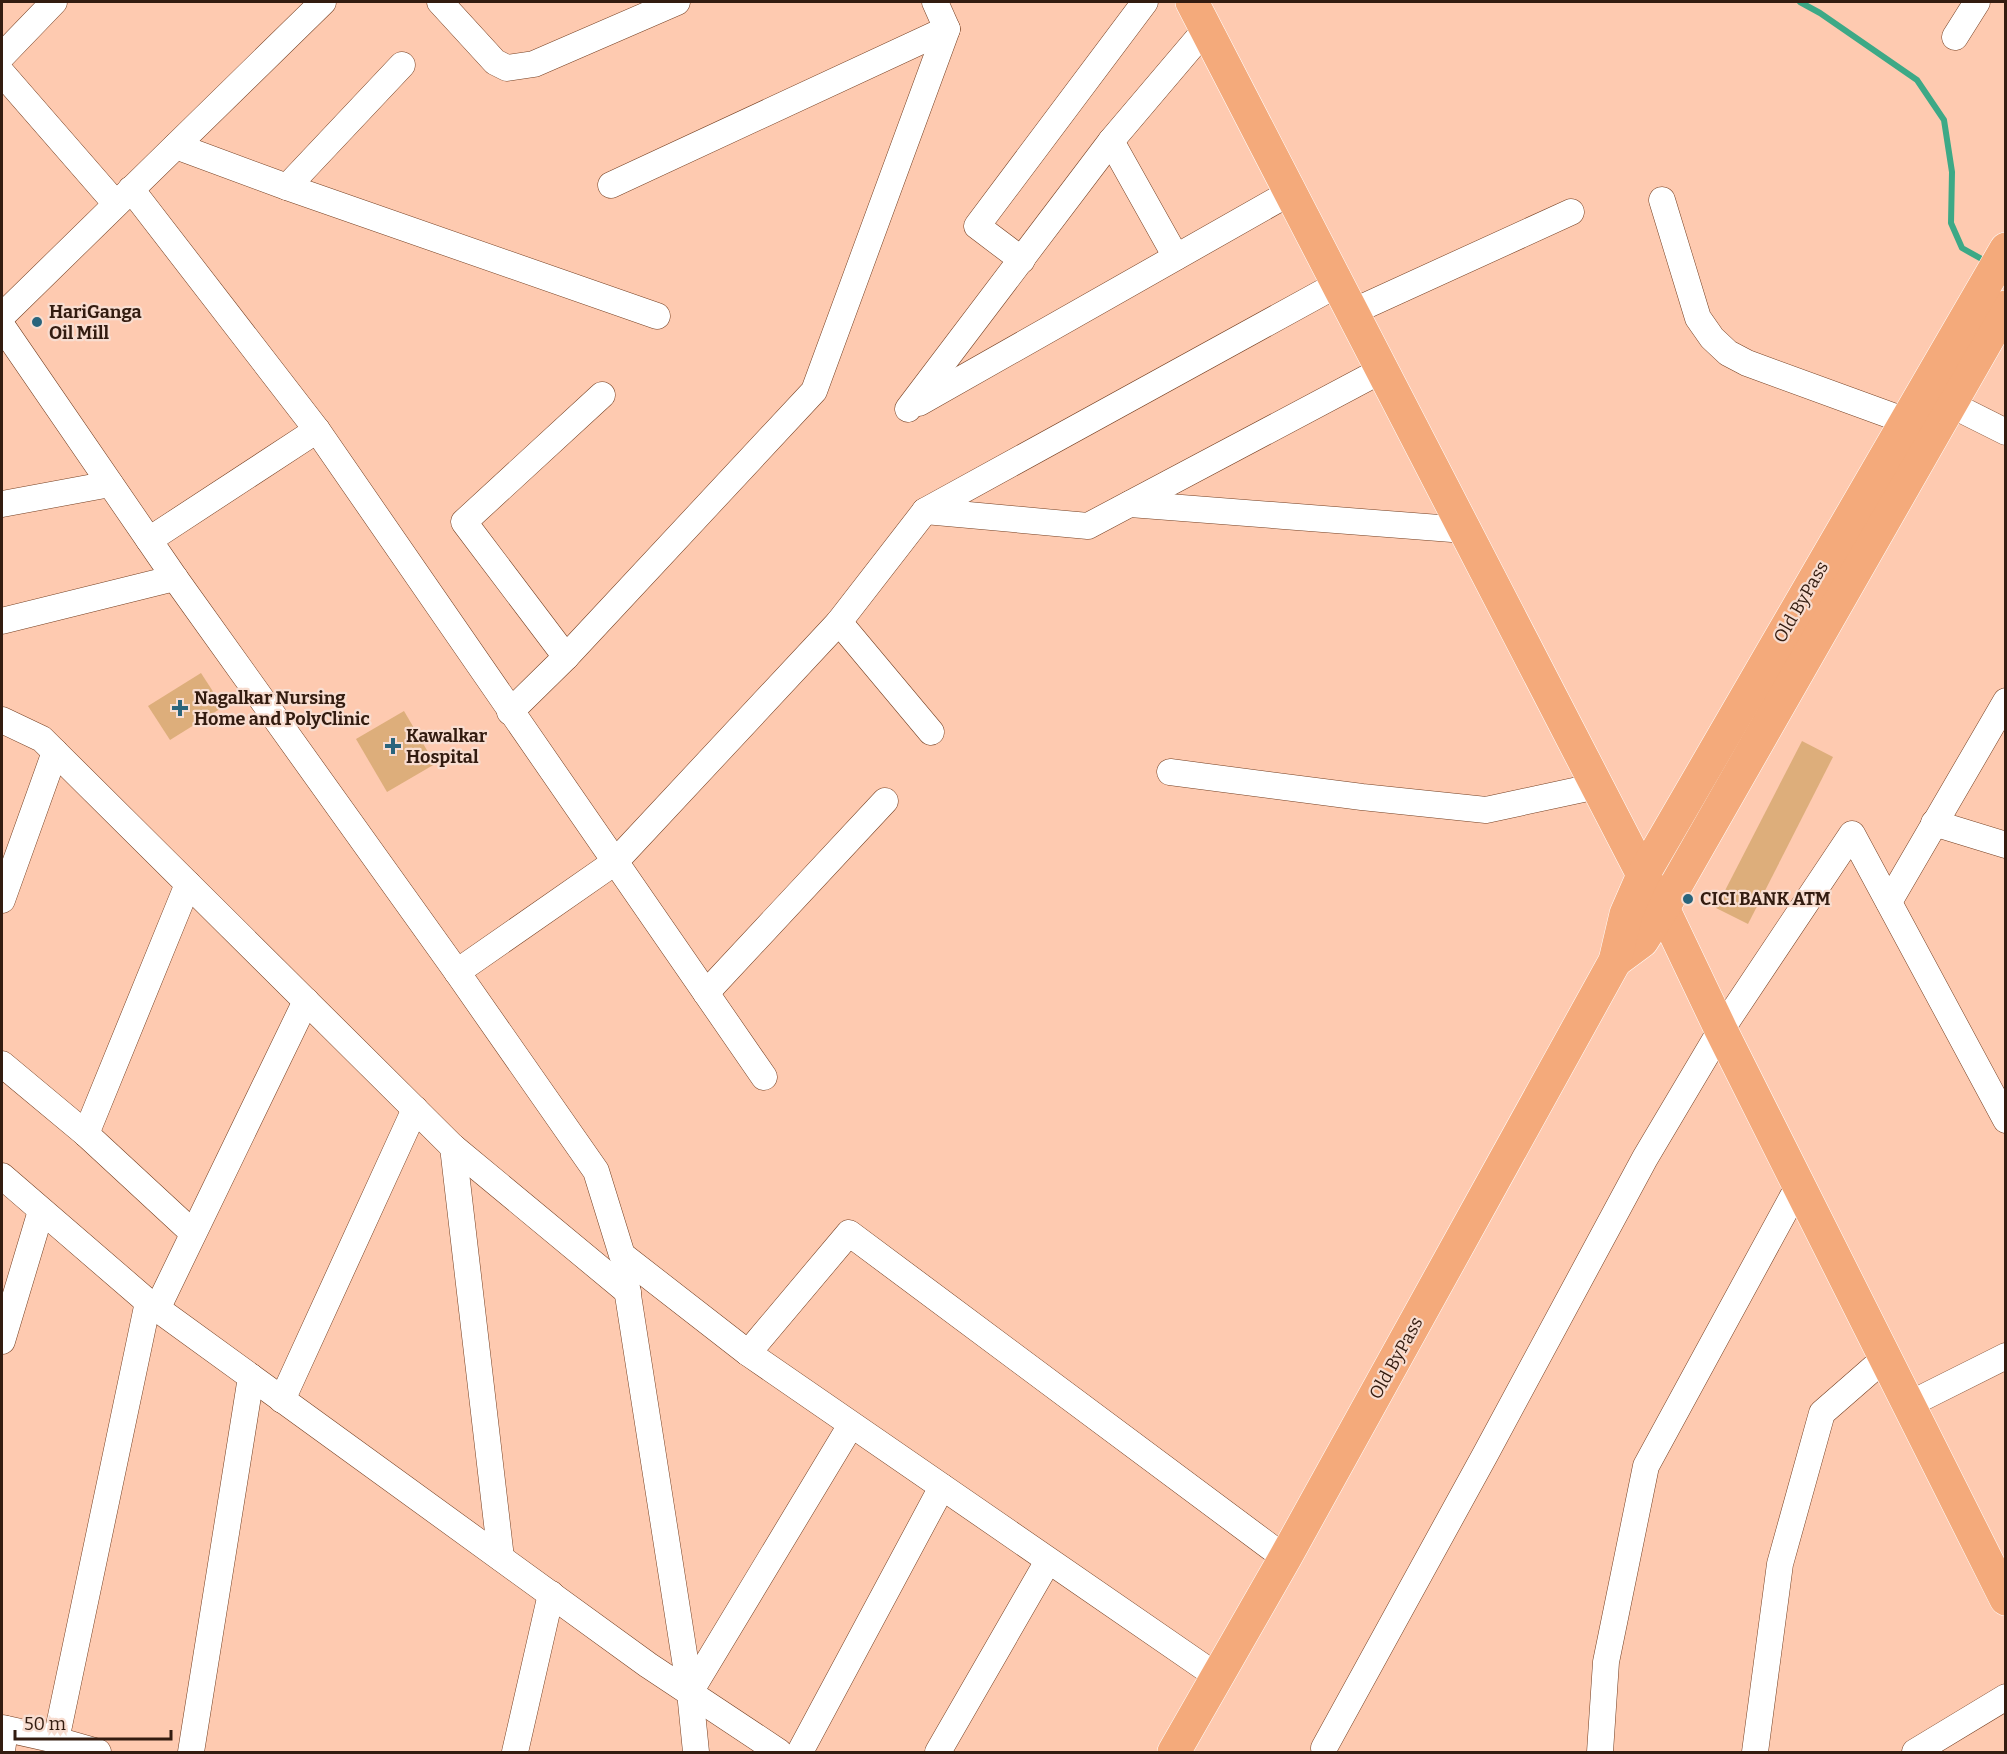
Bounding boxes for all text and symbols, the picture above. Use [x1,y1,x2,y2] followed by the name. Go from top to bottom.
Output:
[49,301,142,344] place label: HariGanga Oil Mill
[30,315,44,329] marker: HariGanga Oil Mill
[1769,557,1833,647] street label: Old ByPass
[194,687,370,730] place label: Nagalkar Nursing Home and PolyClinic
[171,699,189,717] marker: Nagalkar Nursing Home and PolyClinic
[406,725,488,768] place label: Kawalkar Hospital
[384,737,402,755] marker: Kawalkar Hospital
[1700,888,1831,910] place label: CICI BANK ATM
[1681,892,1695,906] marker: CICI BANK ATM
[1364,1313,1428,1403] street label: Old ByPass
[15,1703,171,1741] scale bar
[24,1713,66,1735] text: 50 m

